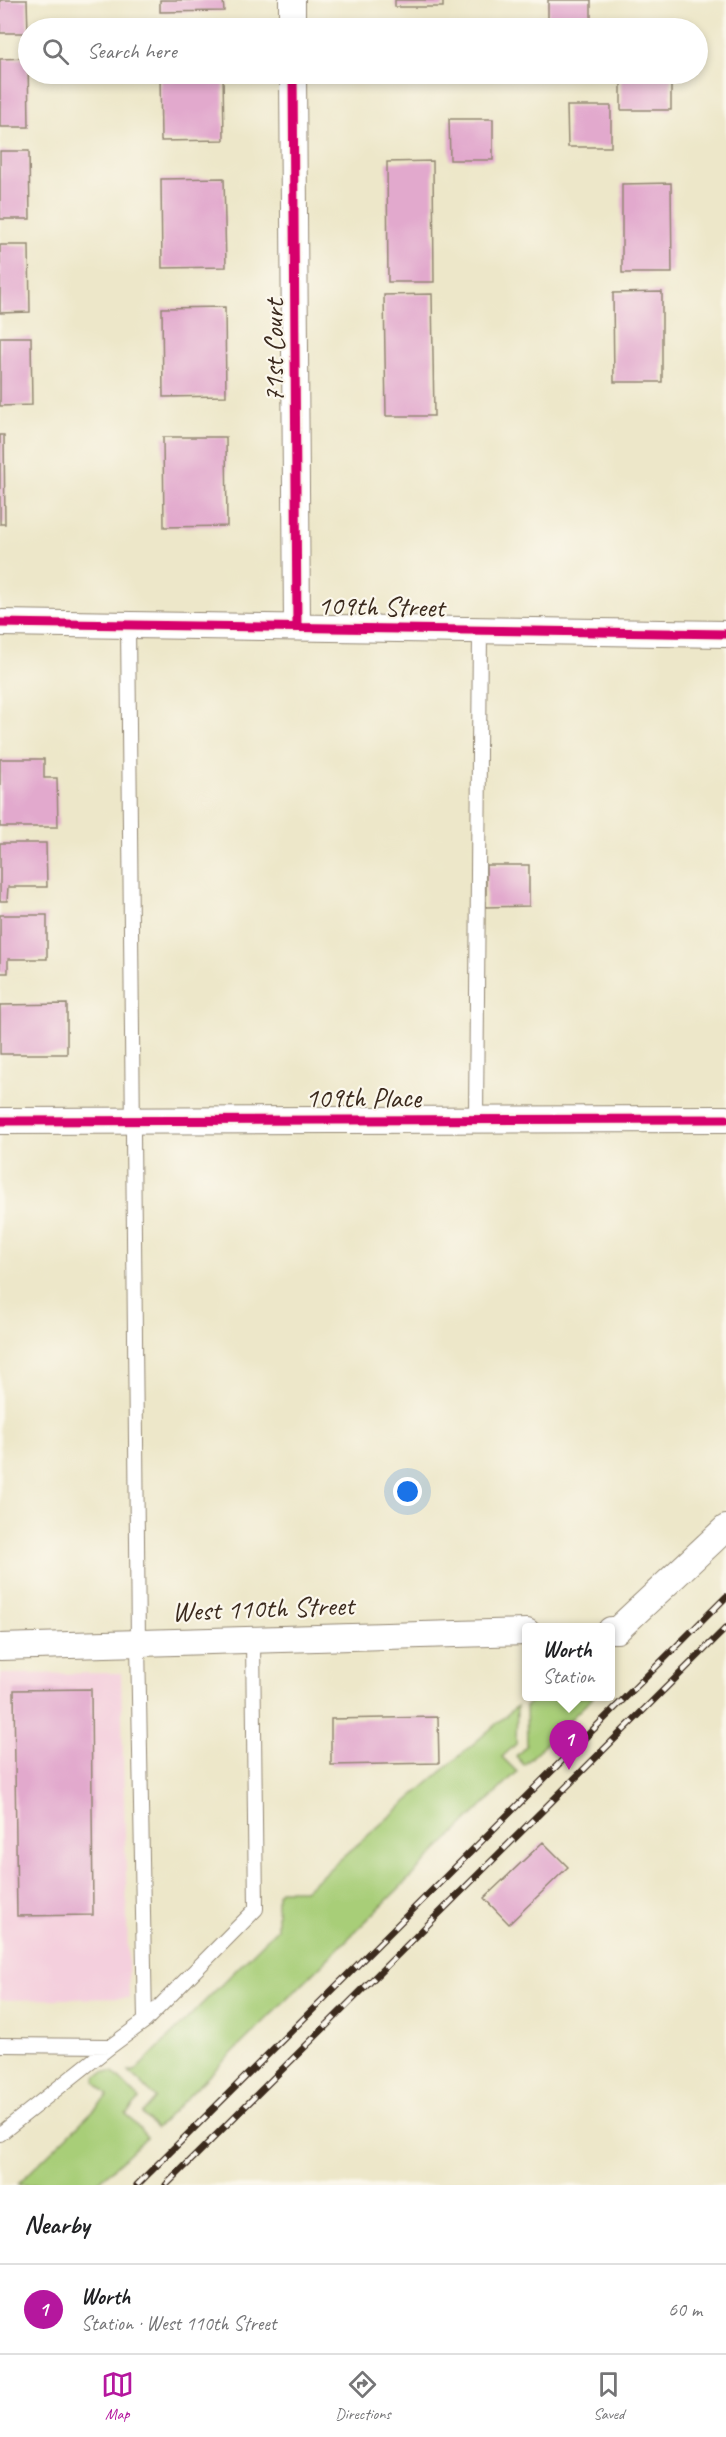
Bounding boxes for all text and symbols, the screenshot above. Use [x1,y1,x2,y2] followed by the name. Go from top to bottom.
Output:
[18,18,708,84] search box
[39,35,72,68] icon: search
[87,37,177,65] text: Search here
[256,296,291,403] street label: 71st Court
[317,587,448,625] street label: 109th Street
[305,1080,423,1115] street label: 109th Place
[393,1477,422,1506] your location
[171,1587,357,1629] street label: West 110th Street
[522,1623,615,1701] popup
[543,1636,592,1664] text: Worth
[543,1664,594,1689] text: Station
[550,1720,588,1770] pin: 1
[24,2208,89,2241] text: Nearby
[81,2283,130,2311] text: Worth
[39,2297,48,2322] text: 1
[668,2297,702,2322] text: 60 m
[81,2311,276,2336] text: Station · West 110th Street
[101,2368,134,2424] tab: Map
[335,2368,391,2424] tab: Directions
[592,2368,625,2424] tab: Saved

